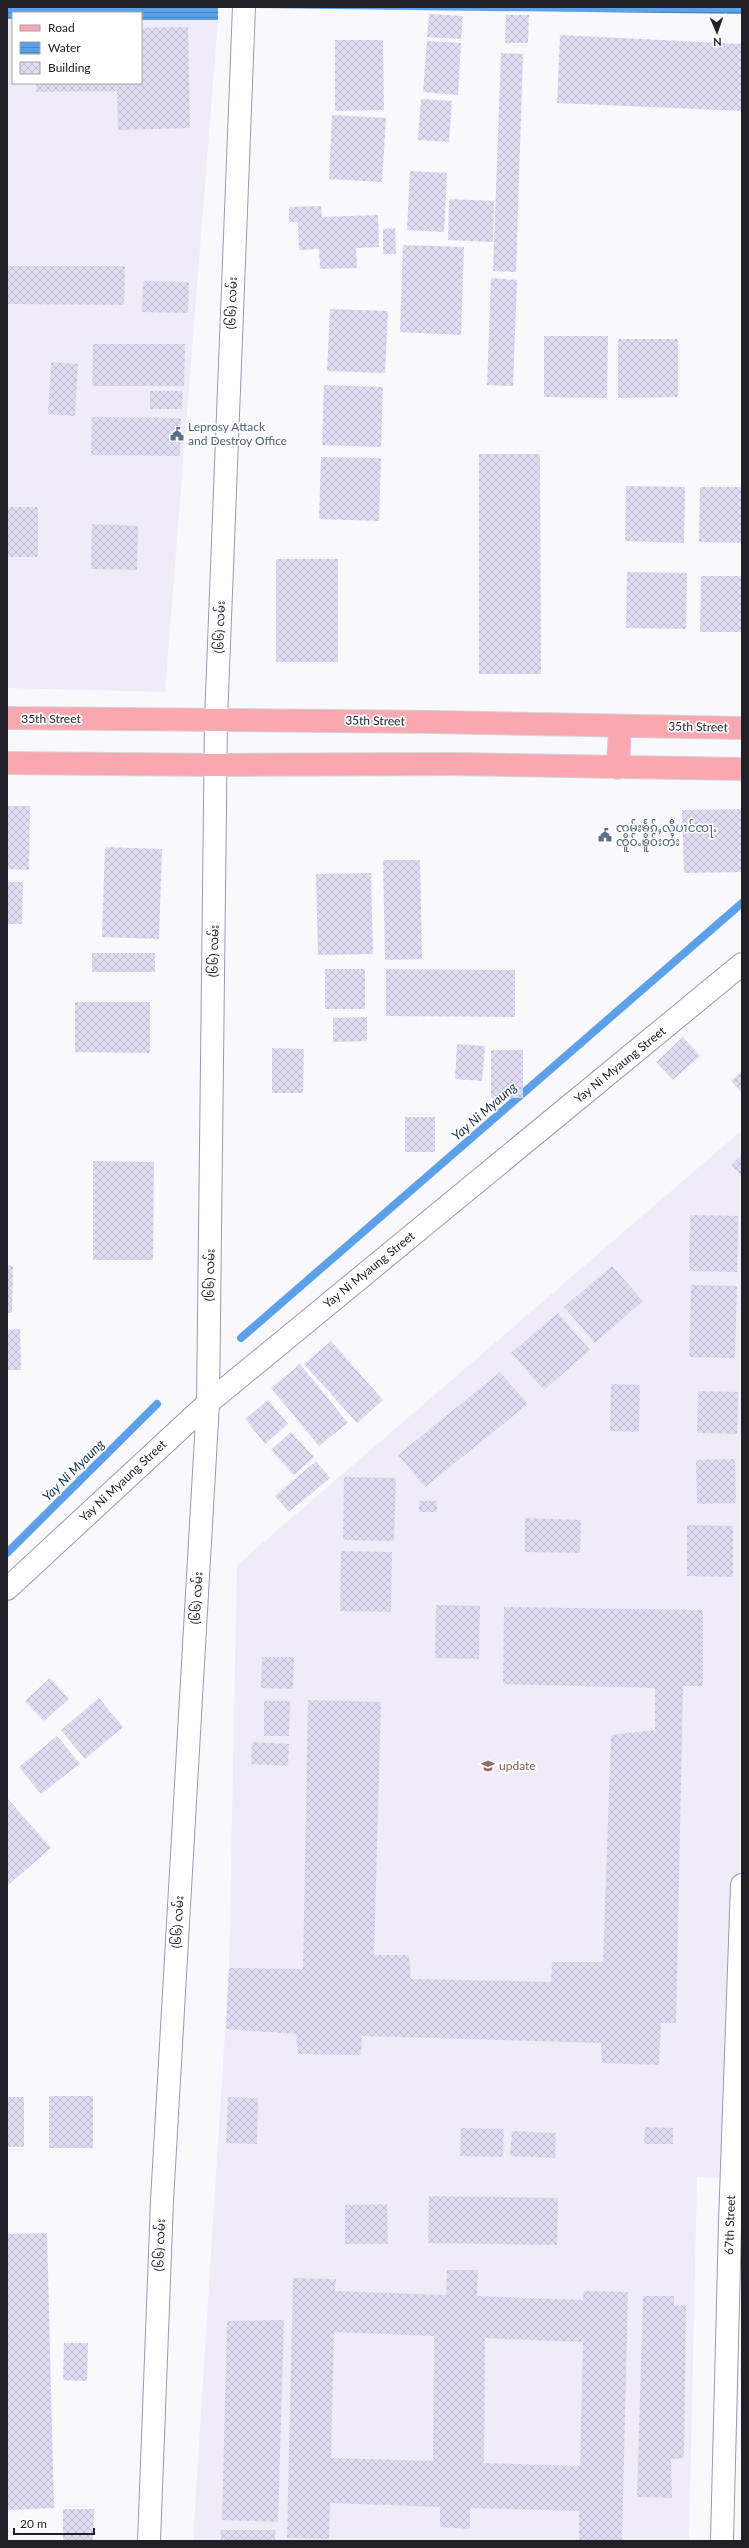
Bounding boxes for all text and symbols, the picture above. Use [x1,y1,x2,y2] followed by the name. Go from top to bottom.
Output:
[12,12,142,84] legend
[697,12,737,52] north arrow
[48,20,75,35] text: Road
[713,36,722,49] text: N
[48,40,81,55] text: Water
[48,60,91,75] text: Building
[222,276,240,330] street label: (၆၆) လမ်း
[188,419,287,448] place label: Leprosy Attack and Destroy Office
[169,426,185,442] public building icon: Leprosy Attack and Destroy Office
[210,600,228,654] street label: (၆၆) လမ်း
[21,711,81,726] street label: 35th Street
[345,712,406,729] street label: 35th Street
[668,718,729,735] street label: 35th Street
[616,819,717,852] place label: ၸုမ်းၶႅၵ်ႇလီပၢင်ၸႃႉ ၸိူဝ်ႉၶိူဝ်းတႆး
[597,827,613,843] public building icon: ၸုမ်းၶႅၵ်ႇလီပၢင်ၸႃႉ ၸိူဝ်ႉၶိူဝ်းတႆး
[205,925,221,977] street label: (၆၆) လမ်း
[571,1023,669,1106] street label: Yay Ni Myaung Street
[448,1078,520,1144] water label: Yay Ni Myaung
[320,1228,418,1311] street label: Yay Ni Myaung Street
[201,1249,217,1301] street label: (၆၆) လမ်း
[39,1435,108,1504] water label: Yay Ni Myaung
[76,1436,170,1525] street label: Yay Ni Myaung Street
[187,1571,205,1625] street label: (၆၆) လမ်း
[480,1758,496,1774] school or university icon: update
[499,1758,536,1773] place label: update
[168,1895,186,1949] street label: (၆၆) လမ်း
[721,2194,738,2255] street label: 67th Street
[150,2218,168,2272] street label: (၆၆) လမ်း
[14,2510,94,2536] scale bar
[20,2516,47,2531] text: 20 m

